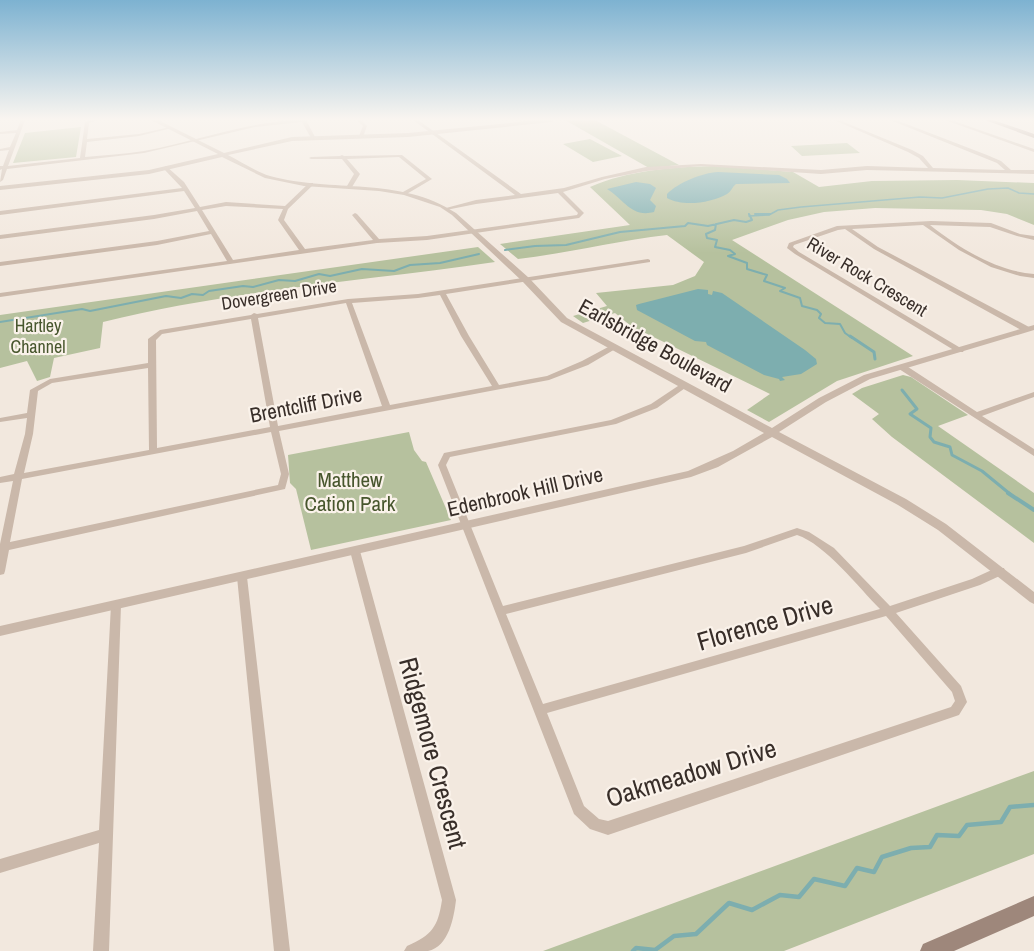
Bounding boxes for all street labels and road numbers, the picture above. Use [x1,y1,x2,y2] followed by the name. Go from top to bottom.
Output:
[802,231,932,322] street label: River Rock Crescent
[219,273,338,316] street label: Dovergreen Drive
[574,292,737,400] street label: Earlsbridge Boulevard
[247,379,364,430] street label: Brentcliff Drive
[444,460,606,524] street label: Edenbrook Hill Drive
[693,586,837,659] street label: Florence Drive
[391,653,476,852] street label: Ridgemore Crescent
[601,730,780,815] street label: Oakmeadow Drive

